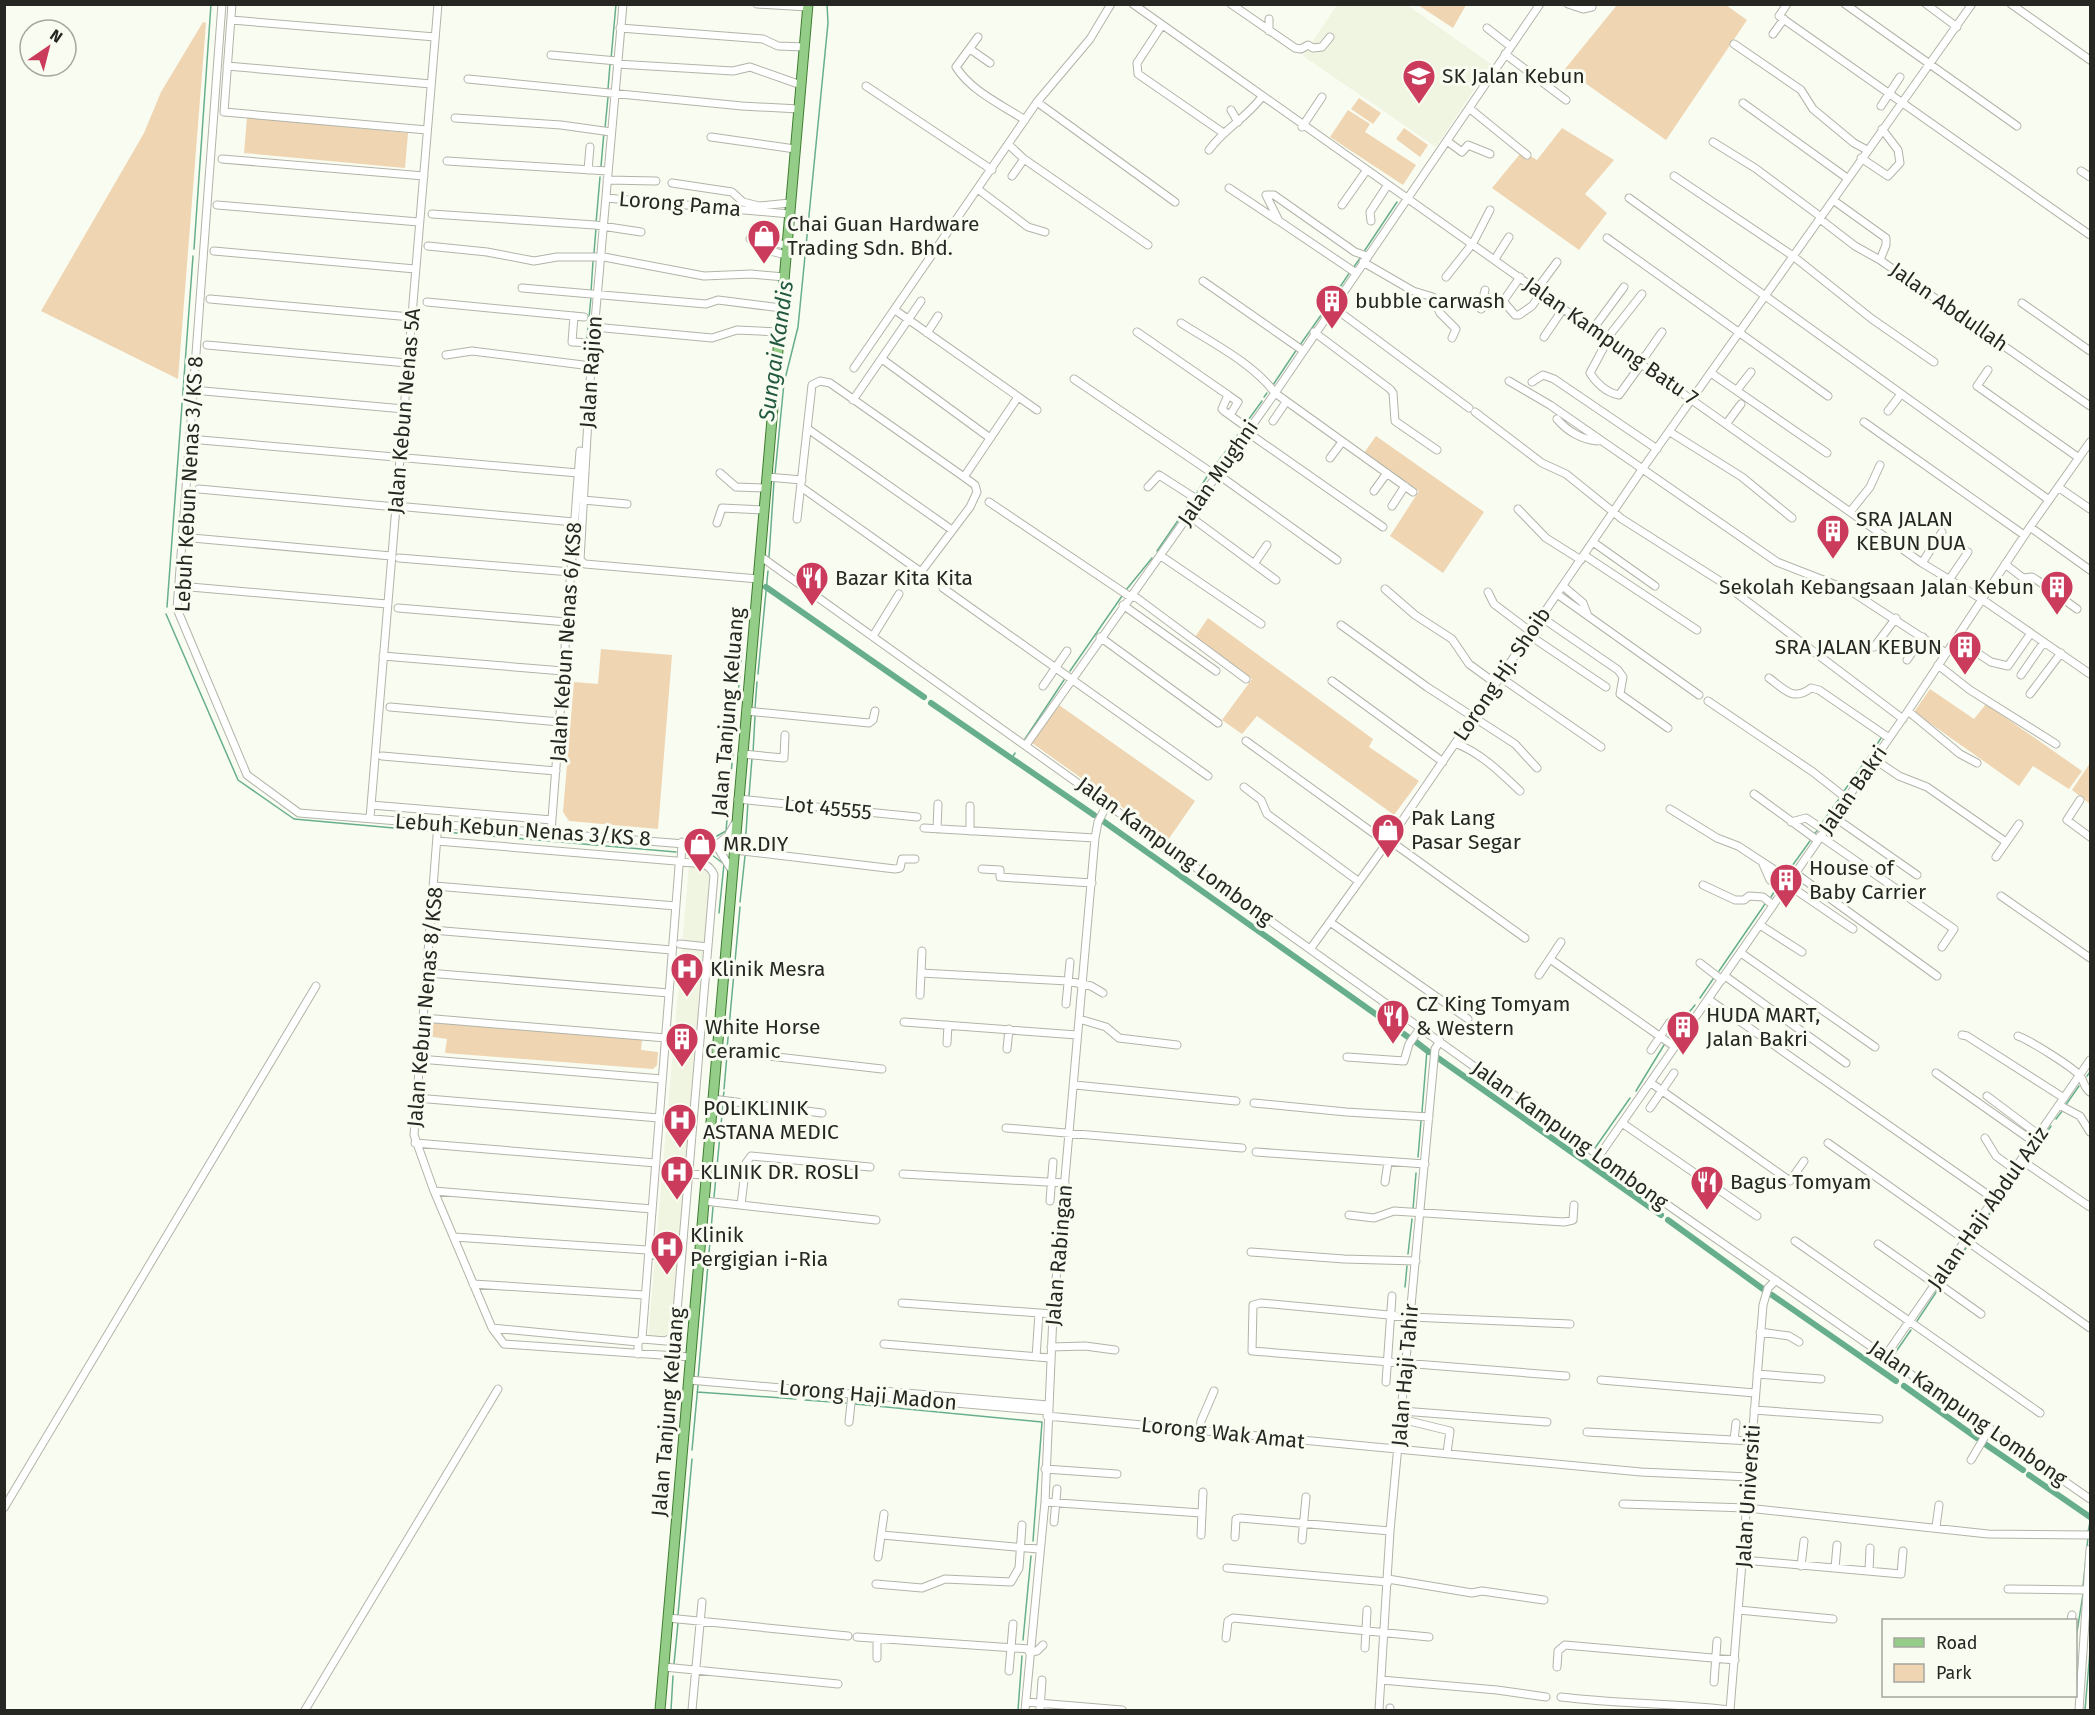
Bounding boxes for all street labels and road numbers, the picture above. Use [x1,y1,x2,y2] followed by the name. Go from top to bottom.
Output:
[618,186,742,222] street label: Lorong Pama
[1885,257,2013,357] street label: Jalan Abdullah
[1519,271,1703,411] street label: Jalan Kampung Batu 7
[382,307,426,515] street label: Jalan Kebun Nenas 5A
[574,315,608,429] street label: Jalan Rajion
[169,355,209,613] street label: Lebuh Kebun Nenas 3/KS 8
[1172,415,1264,531] street label: Jalan Mughni
[545,521,587,763] street label: Jalan Kebun Nenas 6/KS8
[1448,602,1556,746] street label: Lorong Hj. Shoib
[706,606,750,818] street label: Jalan Tanjung Keluang
[1813,741,1893,839] street label: Jalan Bakri
[1072,771,1278,931] street label: Jalan Kampung Lombong
[783,790,873,826] street label: Lot 45555
[394,808,652,852] street label: Lebuh Kebun Nenas 3/KS 8
[402,886,448,1128] street label: Jalan Kebun Nenas 8/KS8
[1467,1055,1673,1215] street label: Jalan Kampung Lombong
[1922,1121,2054,1295] street label: Jalan Haji Abdul Aziz
[1040,1183,1078,1327] street label: Jalan Rabingan
[1386,1302,1424,1448] street label: Jalan Haji Tahir
[646,1306,690,1518] street label: Jalan Tanjung Keluang
[1864,1335,2072,1491] street label: Jalan Kampung Lombong
[778,1374,958,1416] street label: Lorong Haji Madon
[1140,1411,1306,1455] street label: Lorong Wak Amat
[1730,1423,1766,1569] street label: Jalan Universiti

